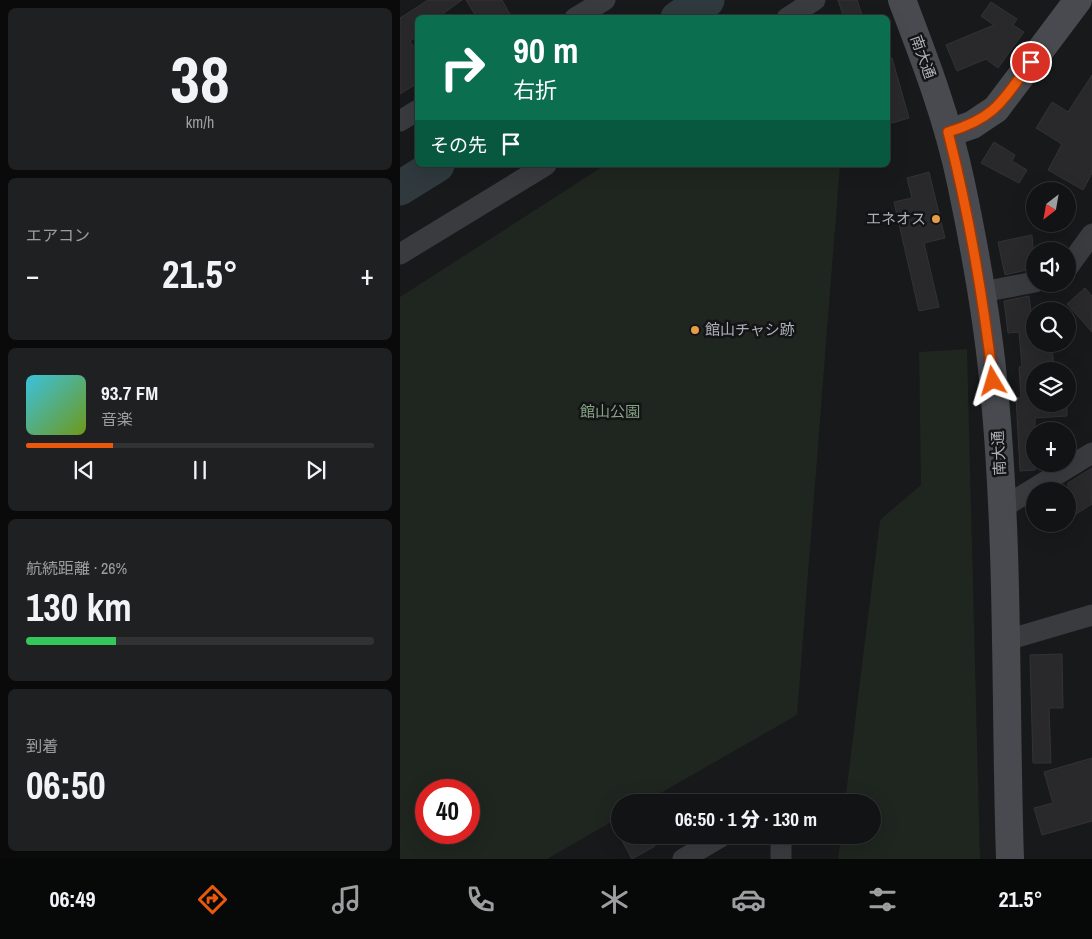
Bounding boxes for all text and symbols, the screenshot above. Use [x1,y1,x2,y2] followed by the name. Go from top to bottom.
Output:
[513,27,578,74] text: 90 m
[906,32,941,82] street label: 南大通
[170,35,230,122] text: 38
[430,35,495,100] icon: right
[1010,41,1052,83] pin
[1017,48,1045,76] icon: arrive
[513,75,557,105] text: 右折
[186,111,214,133] text: km/h
[497,130,525,158] icon: arrive
[430,132,487,158] text: その先
[1026,182,1076,232] north arrow
[1026,182,1076,532] map controls
[866,208,926,229] place label: エネオス
[930,213,942,225] marker: エネオス
[26,224,90,246] text: エアコン
[1026,242,1076,292] button: sound
[162,249,238,300] text: 21.5°
[26,256,39,294] text: −
[361,256,374,294] text: +
[1026,302,1076,352] button: search
[705,319,795,340] place label: 館山チャシ跡
[689,324,701,336] marker: 館山チャシ跡
[966,354,1018,406] position arrow
[1026,362,1076,412] button: layers
[101,380,158,406] text: 93.7 FM
[580,401,640,422] park label: 館山公園
[101,408,133,430] text: 音楽
[1026,422,1076,472] button: +
[987,430,1010,476] street label: 南大通
[70,456,98,484] icon: previous
[186,456,214,484] icon: pause
[302,456,330,484] icon: next
[1026,482,1076,532] button: −
[26,557,127,579] text: 航続距離 · 26%
[26,582,132,633] text: 130 km
[26,735,58,757] text: 到着
[26,760,106,811] text: 06:50
[415,779,480,844] speed limit sign: 40
[675,806,817,832] text: 06:50 · 1 分 · 130 m
[195,882,230,917] icon: directions
[329,882,364,917] icon: music
[463,882,498,917] icon: phone
[597,882,632,917] icon: climate
[731,882,766,917] icon: car
[865,882,900,917] icon: filters
[49,884,96,914] text: 06:49
[999,884,1042,914] text: 21.5°

